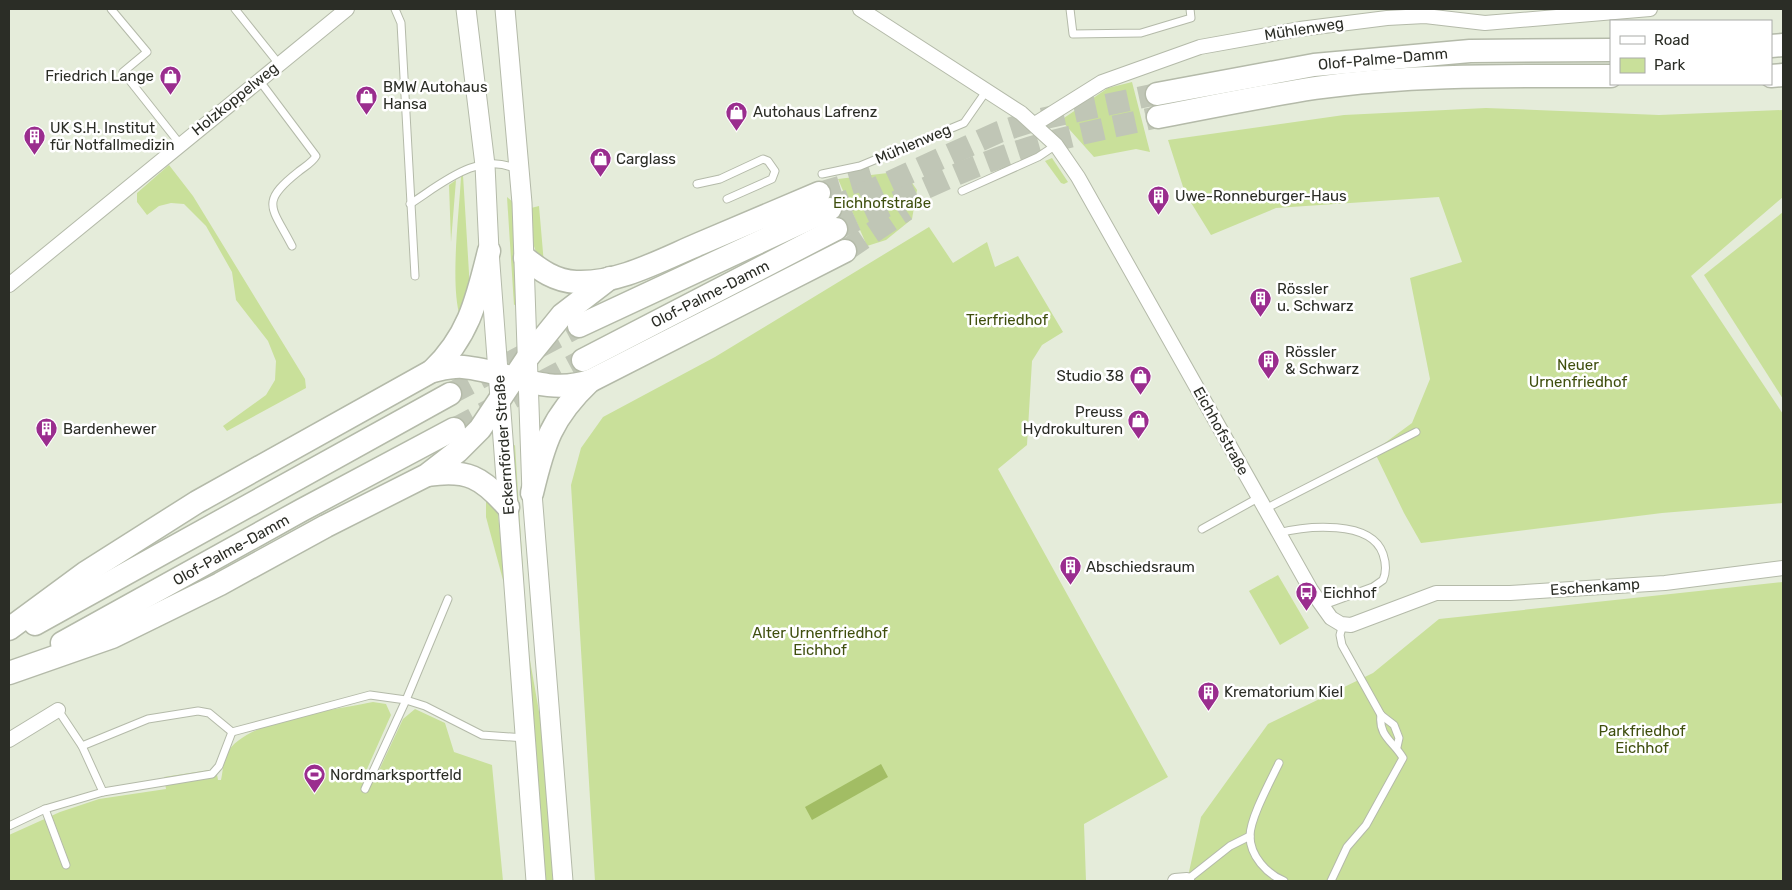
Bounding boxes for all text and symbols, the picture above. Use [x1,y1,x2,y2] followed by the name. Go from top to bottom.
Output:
[1263,14,1345,44] street label: Mühlenweg
[1610,20,1772,85] legend
[1654,31,1690,49] text: Road
[1317,44,1449,74] street label: Olof-Palme-Damm
[1654,56,1685,74] text: Park
[188,59,282,139] street label: Holzkoppelweg
[158,64,182,95] shop icon: Friedrich Lange
[45,67,154,85] place label: Friedrich Lange
[383,78,488,113] place label: BMW Autohaus Hansa
[355,84,379,115] shop icon: BMW Autohaus Hansa
[725,100,749,131] shop icon: Autohaus Lafrenz
[753,103,878,121] place label: Autohaus Lafrenz
[50,119,175,154] place label: UK S.H. Institut für Notfallmedizin
[873,120,953,168] street label: Mühlenweg
[22,125,46,156] building icon: UK S.H. Institut für Notfallmedizin
[588,147,612,178] shop icon: Carglass
[616,150,676,168] place label: Carglass
[1147,184,1171,215] building icon: Uwe-Ronneburger-Haus
[1175,187,1347,205] place label: Uwe-Ronneburger-Haus
[833,194,931,212] park label: Eichhofstraße
[648,256,772,332] street label: Olof-Palme-Damm
[1277,280,1354,315] place label: Rössler u. Schwarz
[1249,286,1273,317] building icon: Rössler u. Schwarz
[966,311,1048,329] park label: Tierfriedhof
[1285,343,1360,378] place label: Rössler & Schwarz
[1257,349,1281,380] building icon: Rössler & Schwarz
[1529,356,1627,391] park label: Neuer Urnenfriedhof
[1128,364,1152,395] shop icon: Studio 38
[1056,367,1124,385] place label: Studio 38
[490,374,518,516] street label: Eckernförder Straße
[1189,384,1253,478] street label: Eichhofstraße
[1023,403,1123,438] place label: Preuss Hydrokulturen
[1127,409,1151,440] shop icon: Preuss Hydrokulturen
[35,417,59,448] building icon: Bardenhewer
[63,420,157,438] place label: Bardenhewer
[170,511,292,589] street label: Olof-Palme-Damm
[1058,555,1082,586] building icon: Abschiedsraum
[1086,558,1195,576] place label: Abschiedsraum
[1550,575,1640,599] street label: Eschenkamp
[1295,581,1319,612] bus stop icon: Eichhof
[1323,584,1377,602] place label: Eichhof
[752,624,888,659] park label: Alter Urnenfriedhof Eichhof
[1196,680,1220,711] building icon: Krematorium Kiel
[1224,683,1343,701] place label: Krematorium Kiel
[1598,722,1686,757] park label: Parkfriedhof Eichhof
[302,763,326,794] sports icon: Nordmarksportfeld
[330,766,462,784] place label: Nordmarksportfeld

